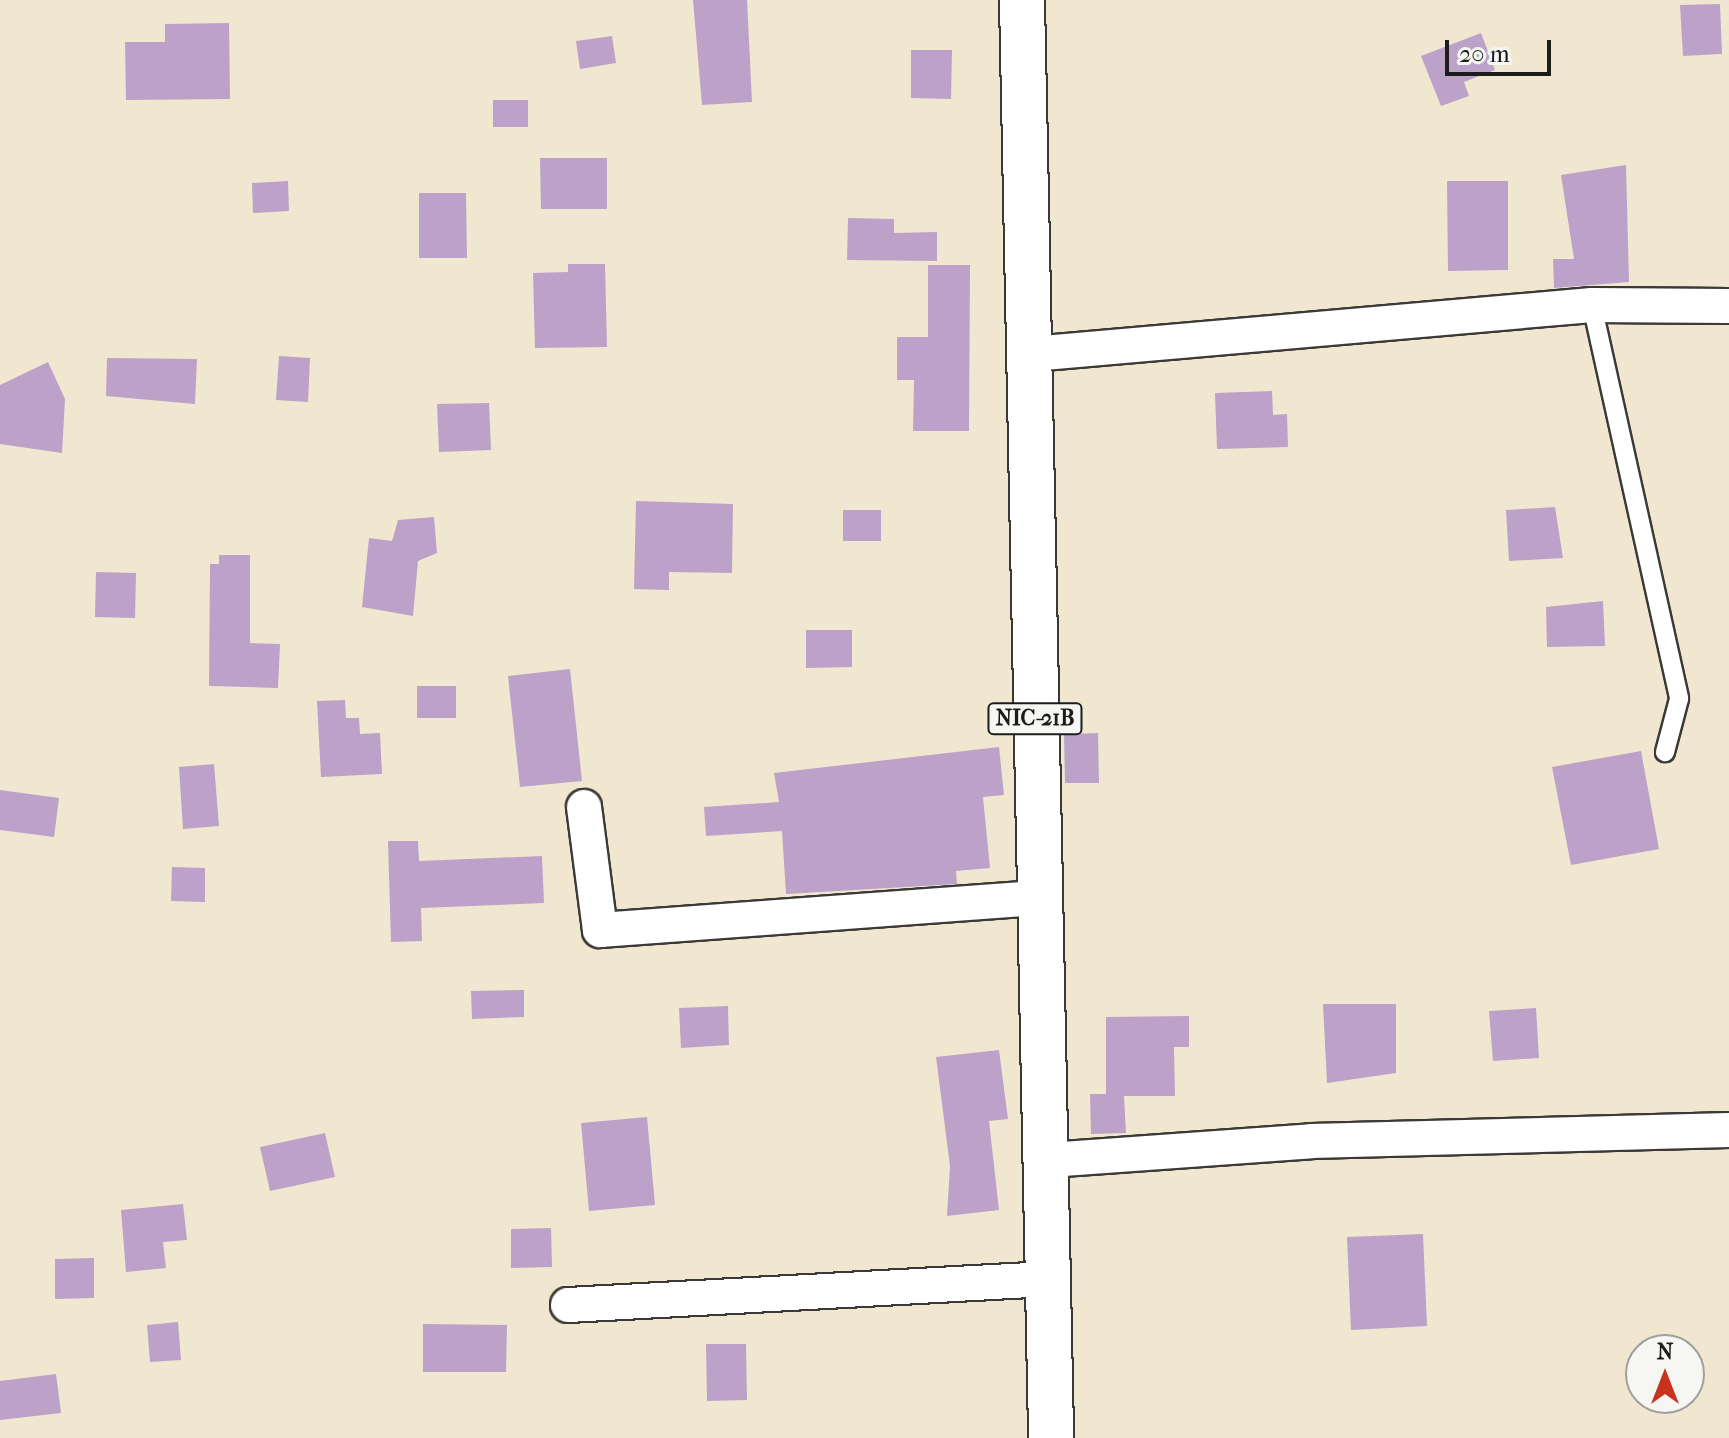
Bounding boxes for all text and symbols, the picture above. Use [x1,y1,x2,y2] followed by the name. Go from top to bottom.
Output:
[1449,24,1555,74] scale bar
[1459,40,1510,68] text: 20 m
[987,701,1083,737] road number: NIC-21B
[1625,1334,1705,1414] north arrow
[1657,1339,1673,1365] text: N

